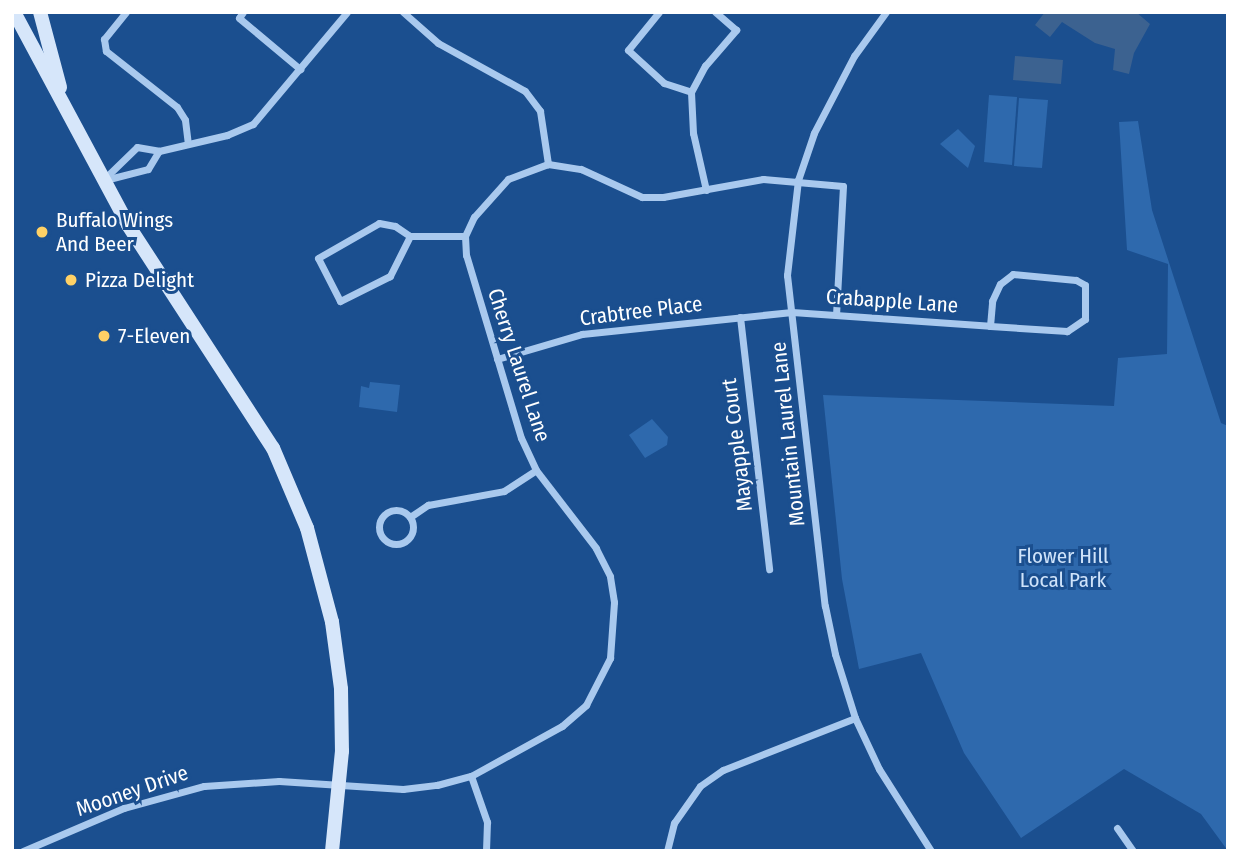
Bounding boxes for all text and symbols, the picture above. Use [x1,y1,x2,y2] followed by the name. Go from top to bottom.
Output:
[56,207,173,257] place label: Buffalo Wings And Beer
[34,224,50,240] marker: Buffalo Wings And Beer
[85,267,194,293] place label: Pizza Delight
[63,272,79,288] marker: Pizza Delight
[825,284,959,318] street label: Crabapple Lane
[482,285,556,445] street label: Cherry Laurel Lane
[578,291,704,331] street label: Crabtree Place
[118,323,190,349] place label: 7-Eleven
[96,328,112,344] marker: 7-Eleven
[766,341,810,527] street label: Mountain Laurel Lane
[716,377,758,513] street label: Mayapple Court
[1018,543,1108,593] park label: Flower Hill Local Park
[73,760,191,822] street label: Mooney Drive

